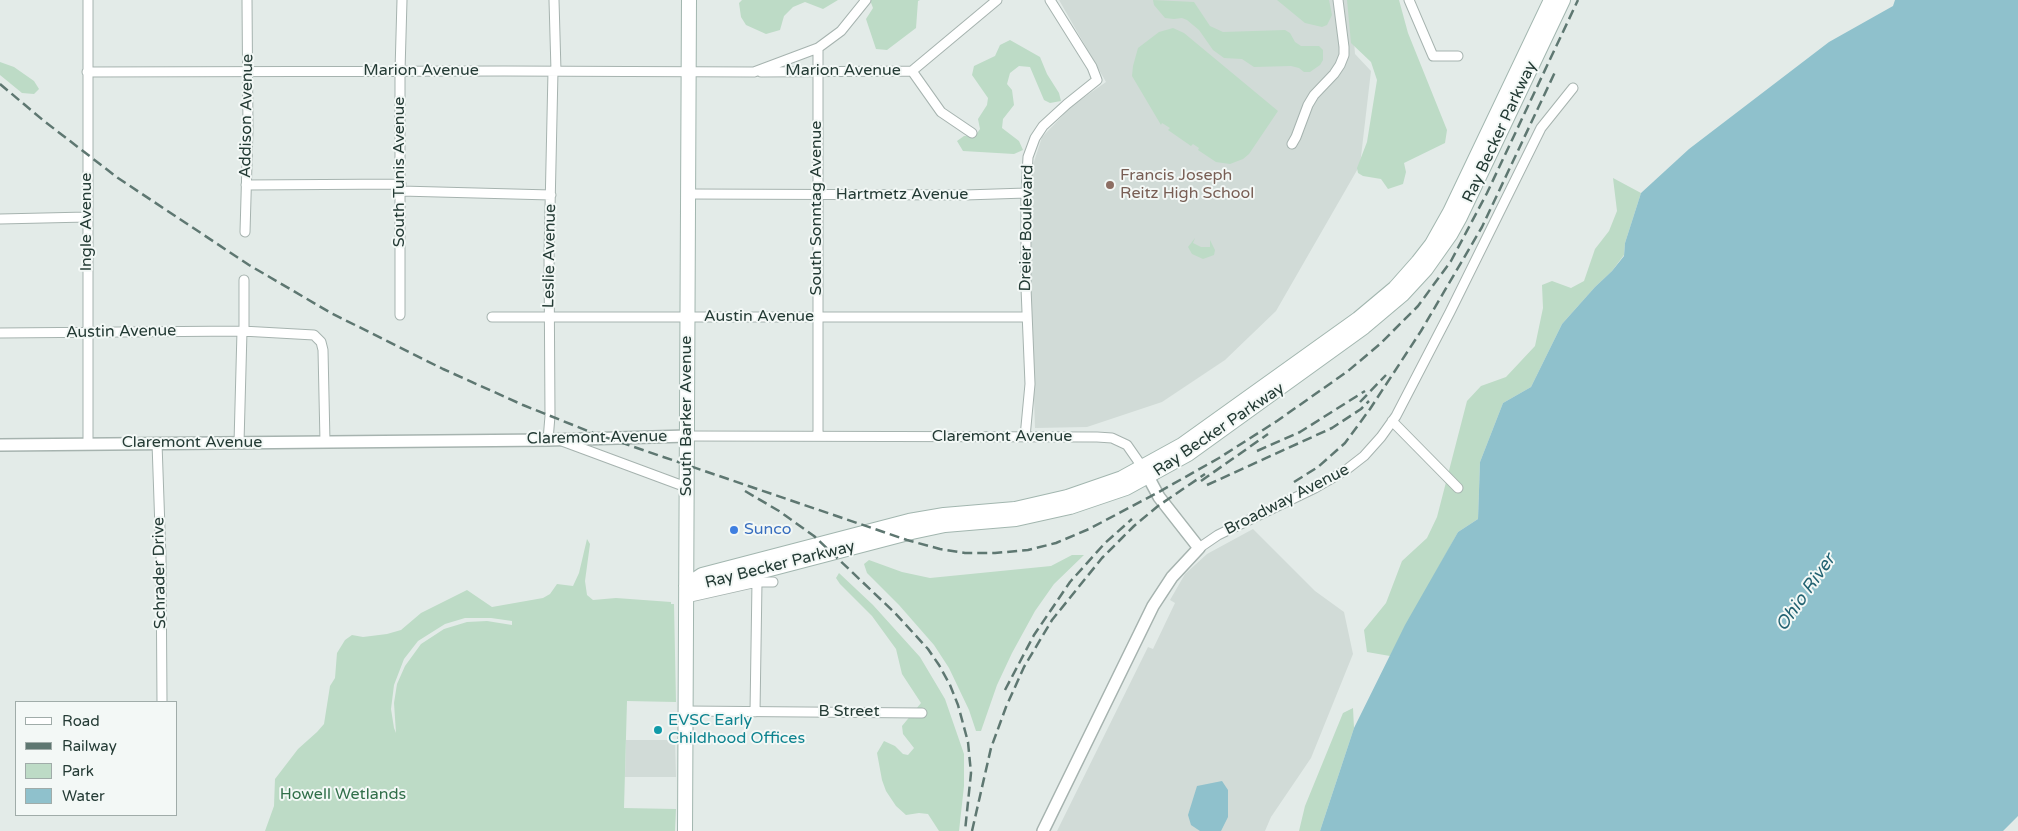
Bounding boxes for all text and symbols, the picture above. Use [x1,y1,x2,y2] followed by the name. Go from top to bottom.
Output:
[236,54,258,178] street label: Addison Avenue
[1459,58,1541,206] street label: Ray Becker Parkway
[363,61,479,81] street label: Marion Avenue
[785,61,901,81] street label: Marion Avenue
[390,97,410,247] street label: South Tunis Avenue
[807,121,827,295] street label: South Sonntag Avenue
[1016,164,1038,292] street label: Dreier Boulevard
[1120,166,1254,204] place label: Francis Joseph Reitz High School
[77,173,97,271] street label: Ingle Avenue
[1104,179,1116,191] marker: Francis Joseph Reitz High School
[836,185,968,205] street label: Hartmetz Avenue
[539,204,561,308] street label: Leslie Avenue
[704,307,814,327] street label: Austin Avenue
[66,321,176,343] street label: Austin Avenue
[677,336,697,496] street label: South Barker Avenue
[1150,379,1288,481] street label: Ray Becker Parkway
[527,427,667,449] street label: Claremont Avenue
[932,427,1072,447] street label: Claremont Avenue
[122,433,262,453] street label: Claremont Avenue
[1222,460,1352,540] street label: Broadway Avenue
[149,517,171,629] street label: Schrader Drive
[744,520,791,540] place label: Sunco
[728,524,740,536] marker: Sunco
[703,537,857,593] street label: Ray Becker Parkway
[1772,550,1840,636] water label: Ohio River
[15,701,178,816] legend
[819,702,879,722] street label: B Street
[668,711,805,749] place label: EVSC Early Childhood Offices
[62,712,100,730] text: Road
[652,724,664,736] marker: EVSC Early Childhood Offices
[62,737,117,755] text: Railway
[62,762,94,780] text: Park
[280,785,406,805] park label: Howell Wetlands
[62,787,105,805] text: Water

